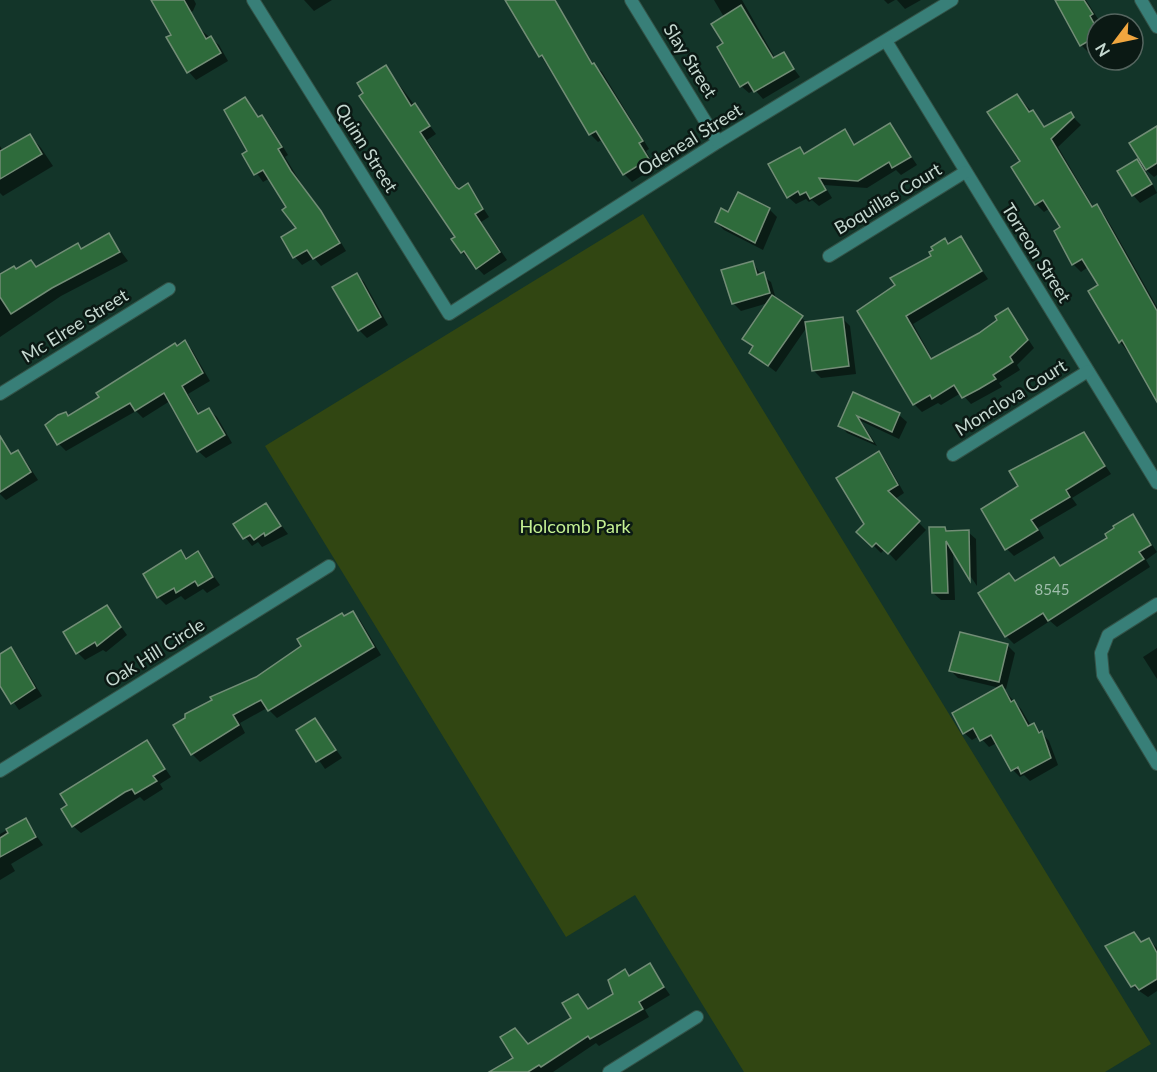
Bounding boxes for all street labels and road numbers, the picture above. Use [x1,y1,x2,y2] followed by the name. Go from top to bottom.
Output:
[659,19,723,102] street label: Slay Street
[633,98,746,180] street label: Odeneal Street
[331,99,403,196] street label: Quinn Street
[830,157,946,239] street label: Boquillas Court
[998,199,1076,307] street label: Torreon Street
[17,283,132,367] street label: Mc Elree Street
[951,354,1071,440] street label: Monclova Court
[101,613,208,691] street label: Oak Hill Circle

